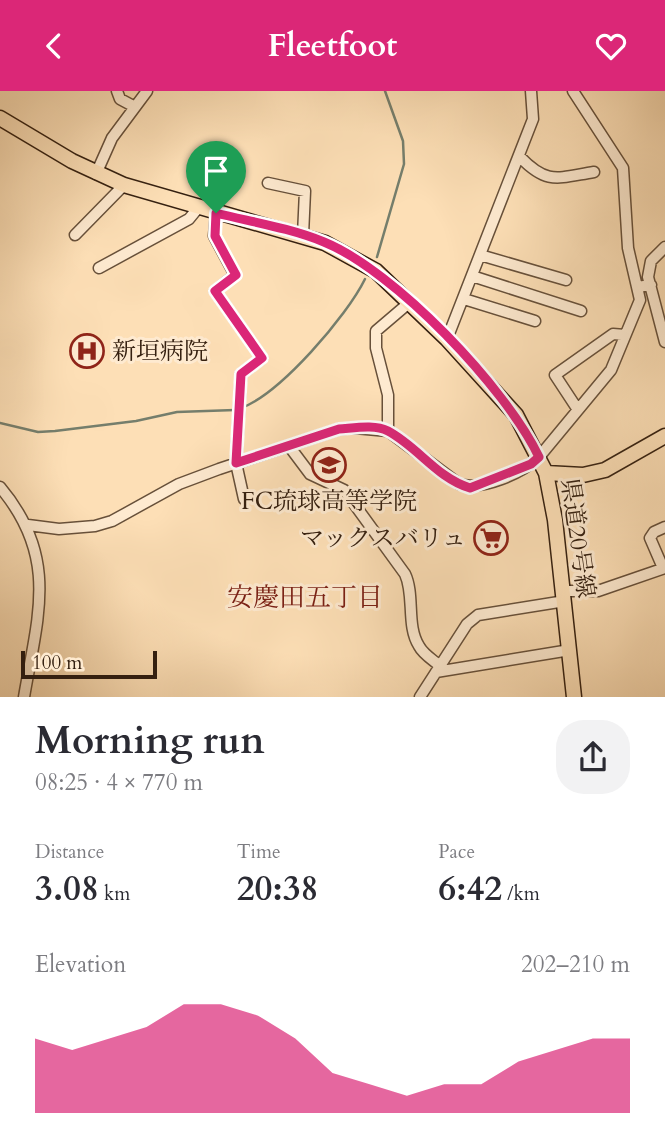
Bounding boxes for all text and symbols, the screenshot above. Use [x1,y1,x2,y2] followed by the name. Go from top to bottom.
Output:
[268,24,397,68] text: Fleetfoot
[35,27,73,65] icon: back
[592,27,630,65] icon: heart
[186,141,246,213] pin
[197,152,235,190] icon: arrive
[68,332,106,370] hospital icon: 新垣病院
[112,335,208,368] place label: 新垣病院
[310,446,348,484] school or university icon: FC琉球高等学院
[553,476,602,600] street label: 県道20号線
[241,485,417,518] place label: FC琉球高等学院
[472,519,510,557] supermarket icon: マックスバリュ
[300,522,466,555] place label: マックスバリュ
[227,580,383,615] district label: 安慶田五丁目
[21,648,158,680] scale bar
[32,650,82,676] text: 100 m
[35,715,265,767] text: Morning run
[556,720,630,794] button: share
[35,767,203,798] text: 08:25 · 4 × 770 m
[35,839,104,865] text: Distance
[237,839,281,865] text: Time
[438,839,475,865] text: Pace
[35,865,99,913] text: 3.08
[237,865,319,913] text: 20:38
[438,865,502,913] text: 6:42
[99,881,130,907] text: km
[502,881,540,907] text: /km
[35,949,126,980] text: Elevation
[521,949,630,980] text: 202–210 m

